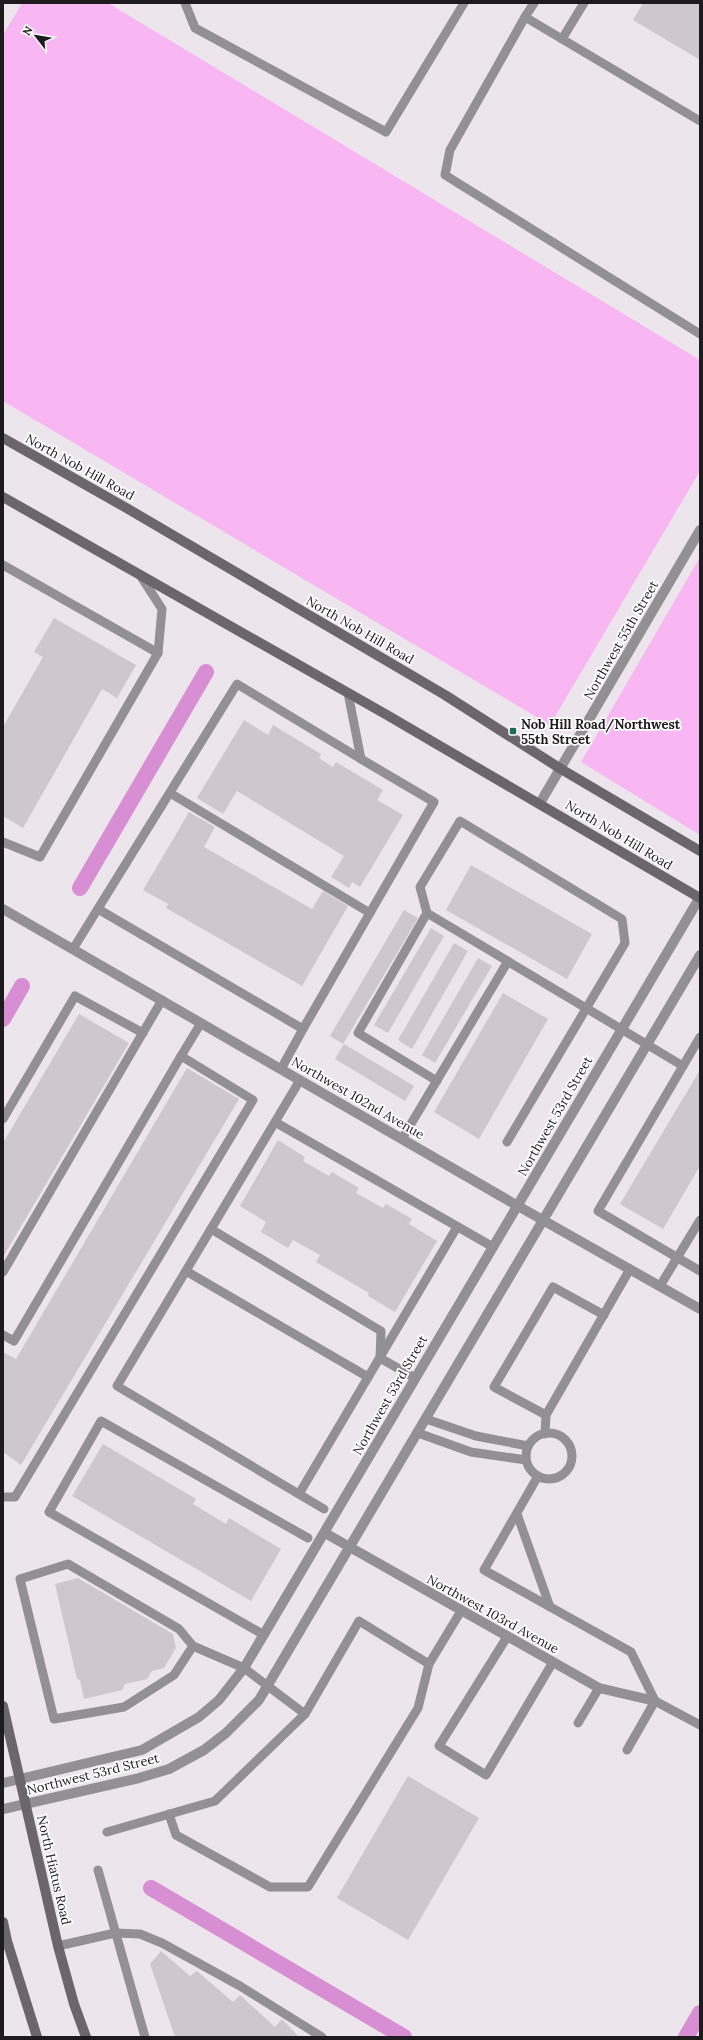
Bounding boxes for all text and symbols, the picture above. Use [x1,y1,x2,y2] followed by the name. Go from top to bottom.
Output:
[16,16,56,56] north arrow
[19,23,36,38] text: N
[22,430,138,504] street label: North Nob Hill Road
[580,577,662,703] street label: Northwest 55th Street
[303,592,417,668] street label: North Nob Hill Road
[521,716,681,748] place label: Nob Hill Road/Northwest 55th Street
[508,726,518,736] marker: Nob Hill Road/Northwest 55th Street
[562,796,676,874] street label: North Nob Hill Road
[289,1053,427,1143] street label: Northwest 102nd Avenue
[514,1053,596,1179] street label: Northwest 53rd Street
[349,1332,431,1458] street label: Northwest 53rd Street
[424,1571,562,1657] street label: Northwest 103rd Avenue
[25,1749,161,1799] street label: Northwest 53rd Street
[33,1813,75,1927] street label: North Hiatus Road

